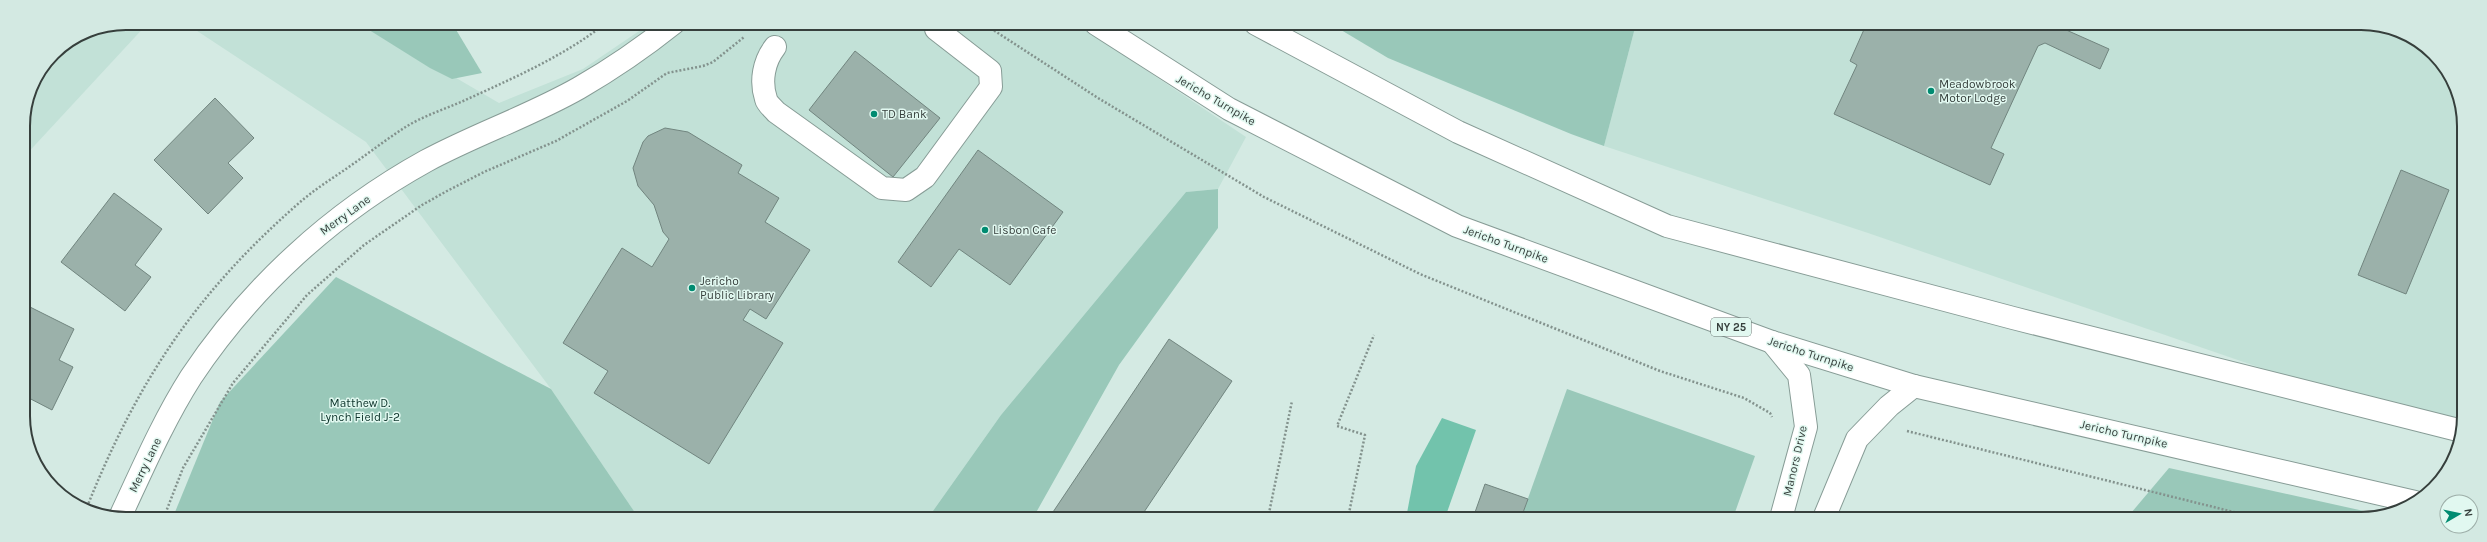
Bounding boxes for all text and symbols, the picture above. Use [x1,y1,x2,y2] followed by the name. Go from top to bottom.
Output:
[1174,72,1258,128] street label: Jericho Turnpike
[1939,77,2016,105] place label: Meadowbrook Motor Lodge
[1926,86,1936,96] marker: Meadowbrook Motor Lodge
[882,107,927,121] place label: TD Bank
[869,109,879,119] marker: TD Bank
[317,192,373,238] street label: Merry Lane
[1462,222,1550,266] street label: Jericho Turnpike
[993,223,1057,237] place label: Lisbon Cafe
[980,225,990,235] marker: Lisbon Cafe
[700,274,775,302] place label: Jericho Public Library
[687,283,697,293] marker: Jericho Public Library
[1711,318,1751,336] road number: NY 25
[1766,334,1856,374] street label: Jericho Turnpike
[320,396,400,424] park label: Matthew D. Lynch Field J-2
[2079,417,2169,451] street label: Jericho Turnpike
[1780,424,1810,498] street label: Manors Drive
[126,435,164,495] street label: Merry Lane
[2439,494,2479,534] north arrow
[2461,508,2475,517] text: N

